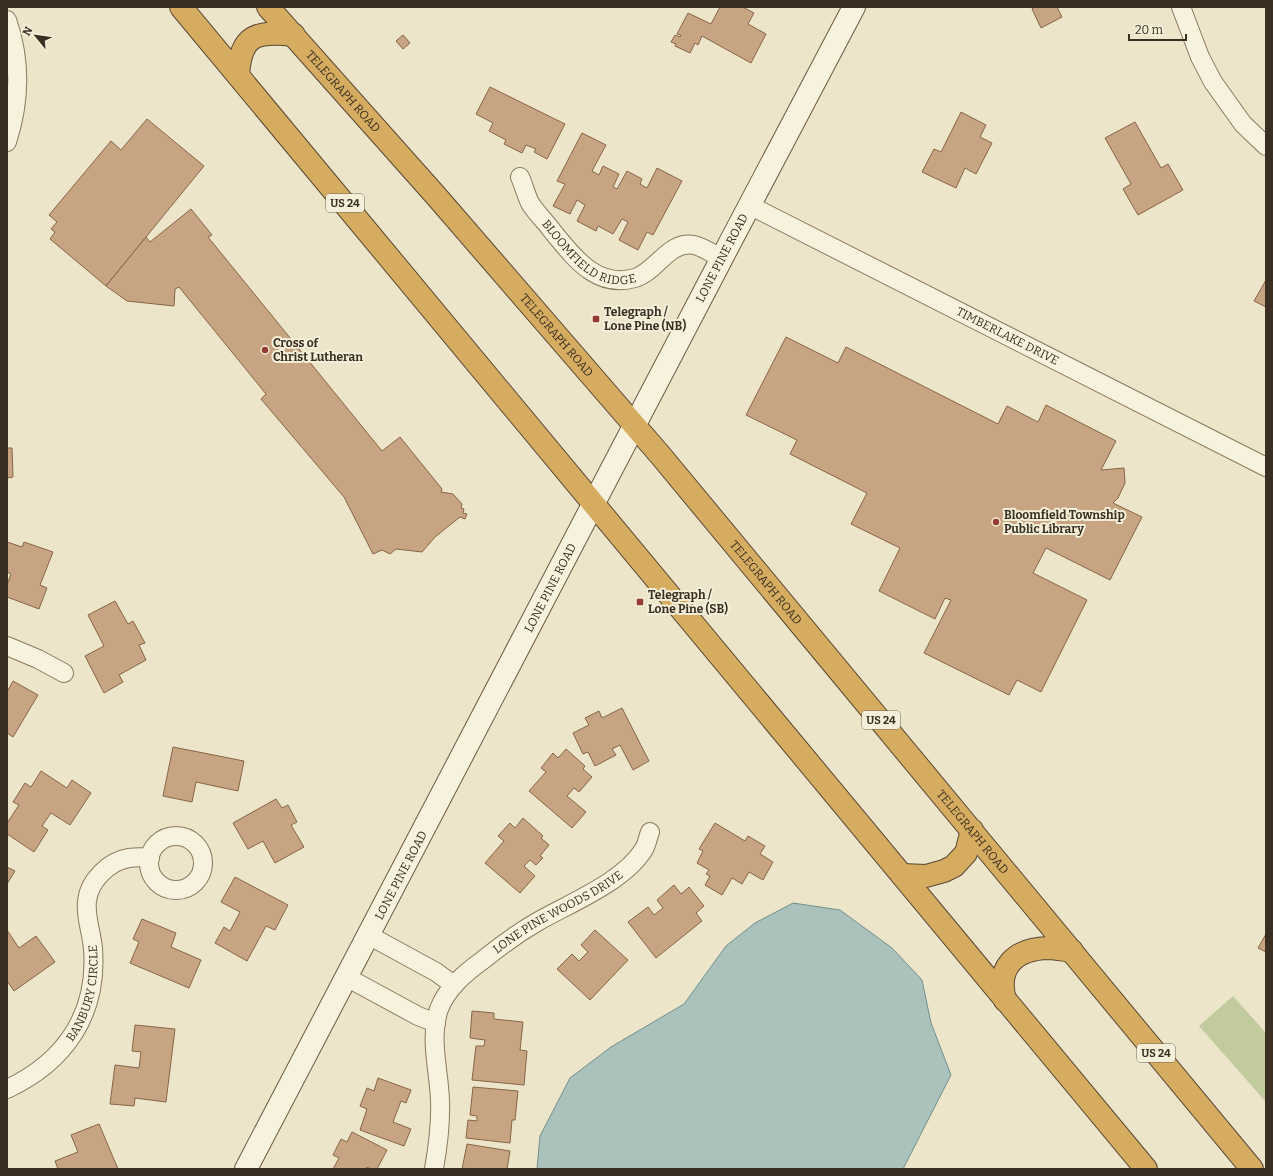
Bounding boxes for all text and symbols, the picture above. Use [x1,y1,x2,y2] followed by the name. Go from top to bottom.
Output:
[16,16,56,56] north arrow
[1129,16,1186,42] scale bar
[1135,23,1164,37] text: 20 m
[20,24,36,38] text: N
[303,48,383,135] street label: TELEGRAPH ROAD
[326,194,364,212] road number: US 24
[693,211,751,305] street label: LONE PINE ROAD
[539,217,637,287] street label: BLOOMFIELD RIDGE
[517,291,596,379] street label: TELEGRAPH ROAD
[954,304,1061,368] street label: TIMBERLAKE DRIVE
[604,305,686,333] place label: Telegraph / Lone Pine (NB)
[591,314,601,324] marker: Telegraph / Lone Pine (NB)
[273,336,363,364] place label: Cross of Christ Lutheran
[260,345,270,355] marker: Cross of Christ Lutheran
[1004,508,1125,536] place label: Bloomfield Township Public Library
[991,517,1001,527] marker: Bloomfield Township Public Library
[727,538,805,627] street label: TELEGRAPH ROAD
[522,541,579,635] street label: LONE PINE ROAD
[648,588,728,616] place label: Telegraph / Lone Pine (SB)
[635,597,645,607] marker: Telegraph / Lone Pine (SB)
[862,711,900,729] road number: US 24
[934,787,1011,877] street label: TELEGRAPH ROAD
[372,829,430,922] street label: LONE PINE ROAD
[490,868,626,956] street label: LONE PINE WOODS DRIVE
[63,944,101,1044] street label: BANBURY CIRCLE
[1137,1044,1175,1062] road number: US 24

